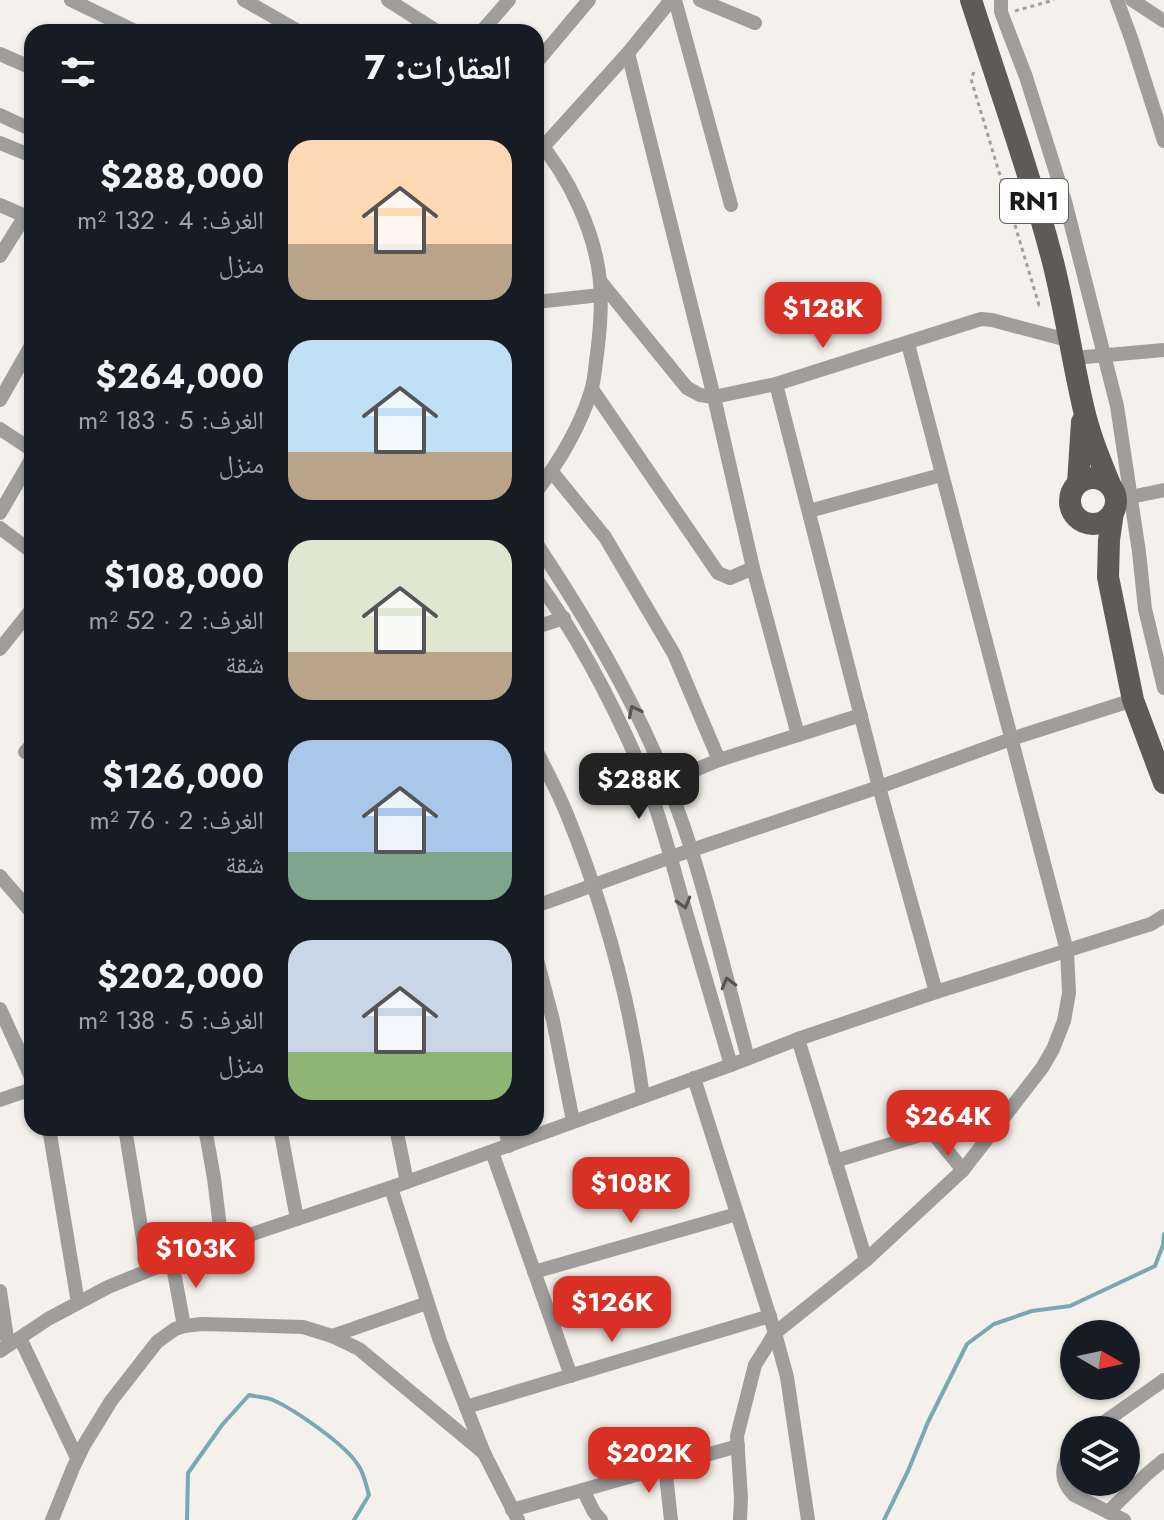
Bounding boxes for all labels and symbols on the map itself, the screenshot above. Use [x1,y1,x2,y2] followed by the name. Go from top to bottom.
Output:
[1000,179,1068,223] road number: RN1
[767,282,879,350] pin: $128K
[628,704,644,719] one-way arrow
[583,753,695,821] pin: $288K
[675,895,691,909] one-way arrow
[720,976,737,990] one-way arrow
[892,1090,1004,1158] pin: $264K
[575,1157,687,1225] pin: $108K
[140,1222,252,1290] pin: $103K
[556,1276,668,1344] pin: $126K
[1060,1320,1140,1400] north arrow
[593,1427,705,1495] pin: $202K

